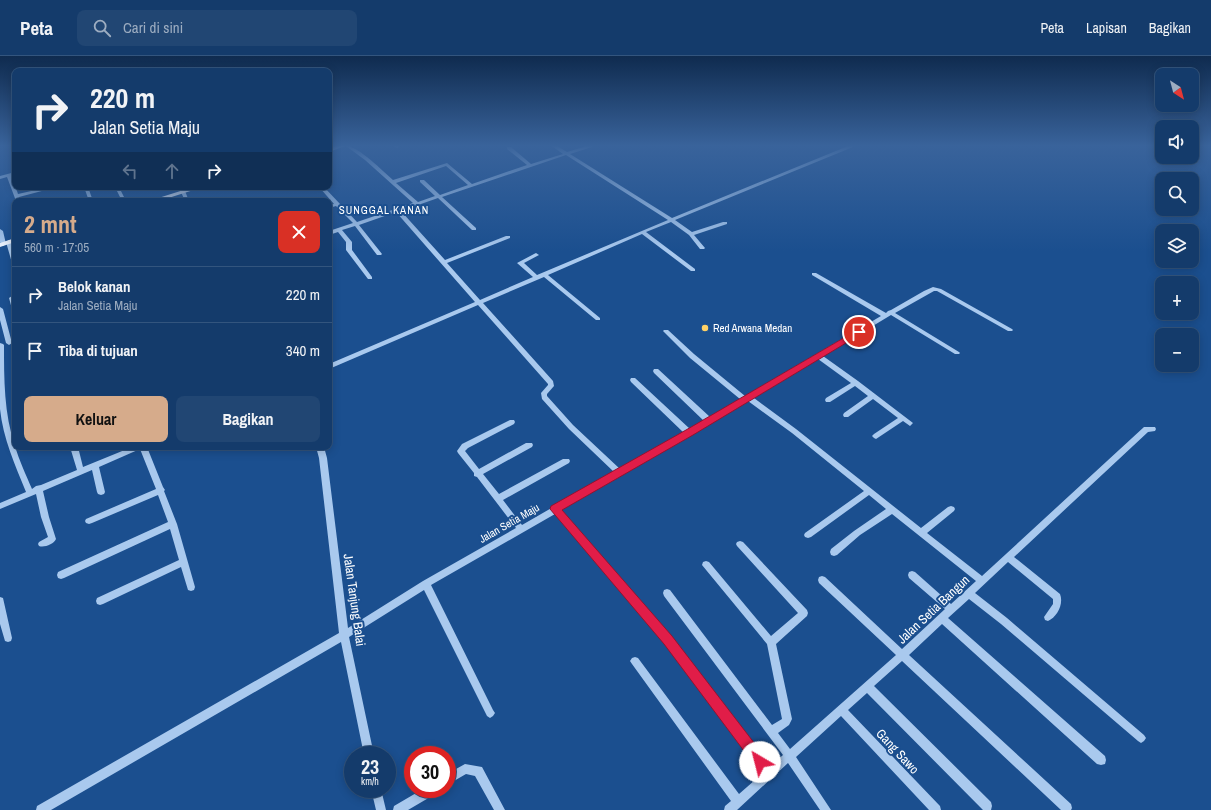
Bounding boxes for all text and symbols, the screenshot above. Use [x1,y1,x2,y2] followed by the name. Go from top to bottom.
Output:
[77,10,357,46] search box
[20,15,53,41] text: Peta
[91,17,113,39] icon: search
[123,17,183,38] text: Cari di sini
[1040,19,1064,37] text: Peta
[1086,19,1127,37] text: Lapisan
[1149,19,1191,37] text: Bagikan
[1155,68,1199,112] north arrow
[1155,68,1199,372] map controls
[90,79,155,117] text: 220 m
[24,84,76,136] icon: right
[90,115,200,140] text: Jalan Setia Maju
[1155,120,1199,164] button: sound
[119,160,141,182] icon: left
[161,160,183,182] icon: ahead
[203,160,225,182] icon: right
[1155,172,1199,216] button: search
[339,203,429,217] district label: SUNGGAL KANAN
[24,208,77,240] text: 2 mnt
[278,211,320,253] button: close
[1155,224,1199,268] button: layers
[24,239,89,256] text: 560 m · 17:05
[58,276,130,297] text: Belok kanan
[1155,276,1199,320] button: +
[24,284,46,306] icon: right
[286,284,320,305] text: 220 m
[58,297,137,314] text: Jalan Setia Maju
[842,315,876,349] pin
[713,321,792,335] place label: Red Arwana Medan
[848,321,870,343] icon: arrive
[700,323,710,333] marker: Red Arwana Medan
[1155,328,1199,372] button: −
[24,340,46,362] icon: arrive
[58,340,138,361] text: Tiba di tujuan
[286,340,320,361] text: 340 m
[24,396,168,442] button: Keluar
[176,396,320,442] button: Bagikan
[476,500,542,546] street label: Jalan Setia Maju
[340,553,369,647] street label: Jalan Tanjung Balai
[894,571,973,647] street label: Jalan Setia Bangun
[872,725,923,778] street label: Gang Sawo
[739,741,781,783] position arrow
[404,746,456,798] speed limit sign: 30
[361,753,379,780] text: 23
[361,775,379,788] text: km/h

